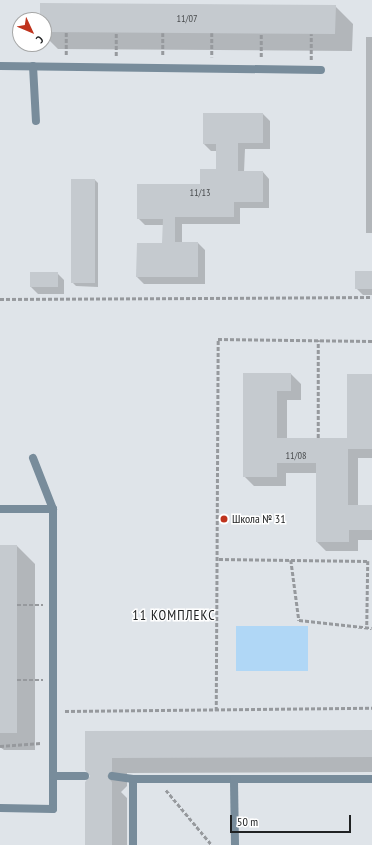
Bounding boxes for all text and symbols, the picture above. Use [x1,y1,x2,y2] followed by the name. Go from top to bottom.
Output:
[12,12,52,52] north arrow
[177,13,197,25] house number: 11/07
[33,33,47,46] text: С
[190,187,210,199] house number: 11/13
[286,450,306,462] house number: 11/08
[232,512,286,526] place label: Школа № 31
[219,514,229,524] marker: Школа № 31
[132,607,216,623] district label: 11 КОМПЛЕКС
[232,807,353,833] scale bar
[237,814,258,829] text: 50 m

